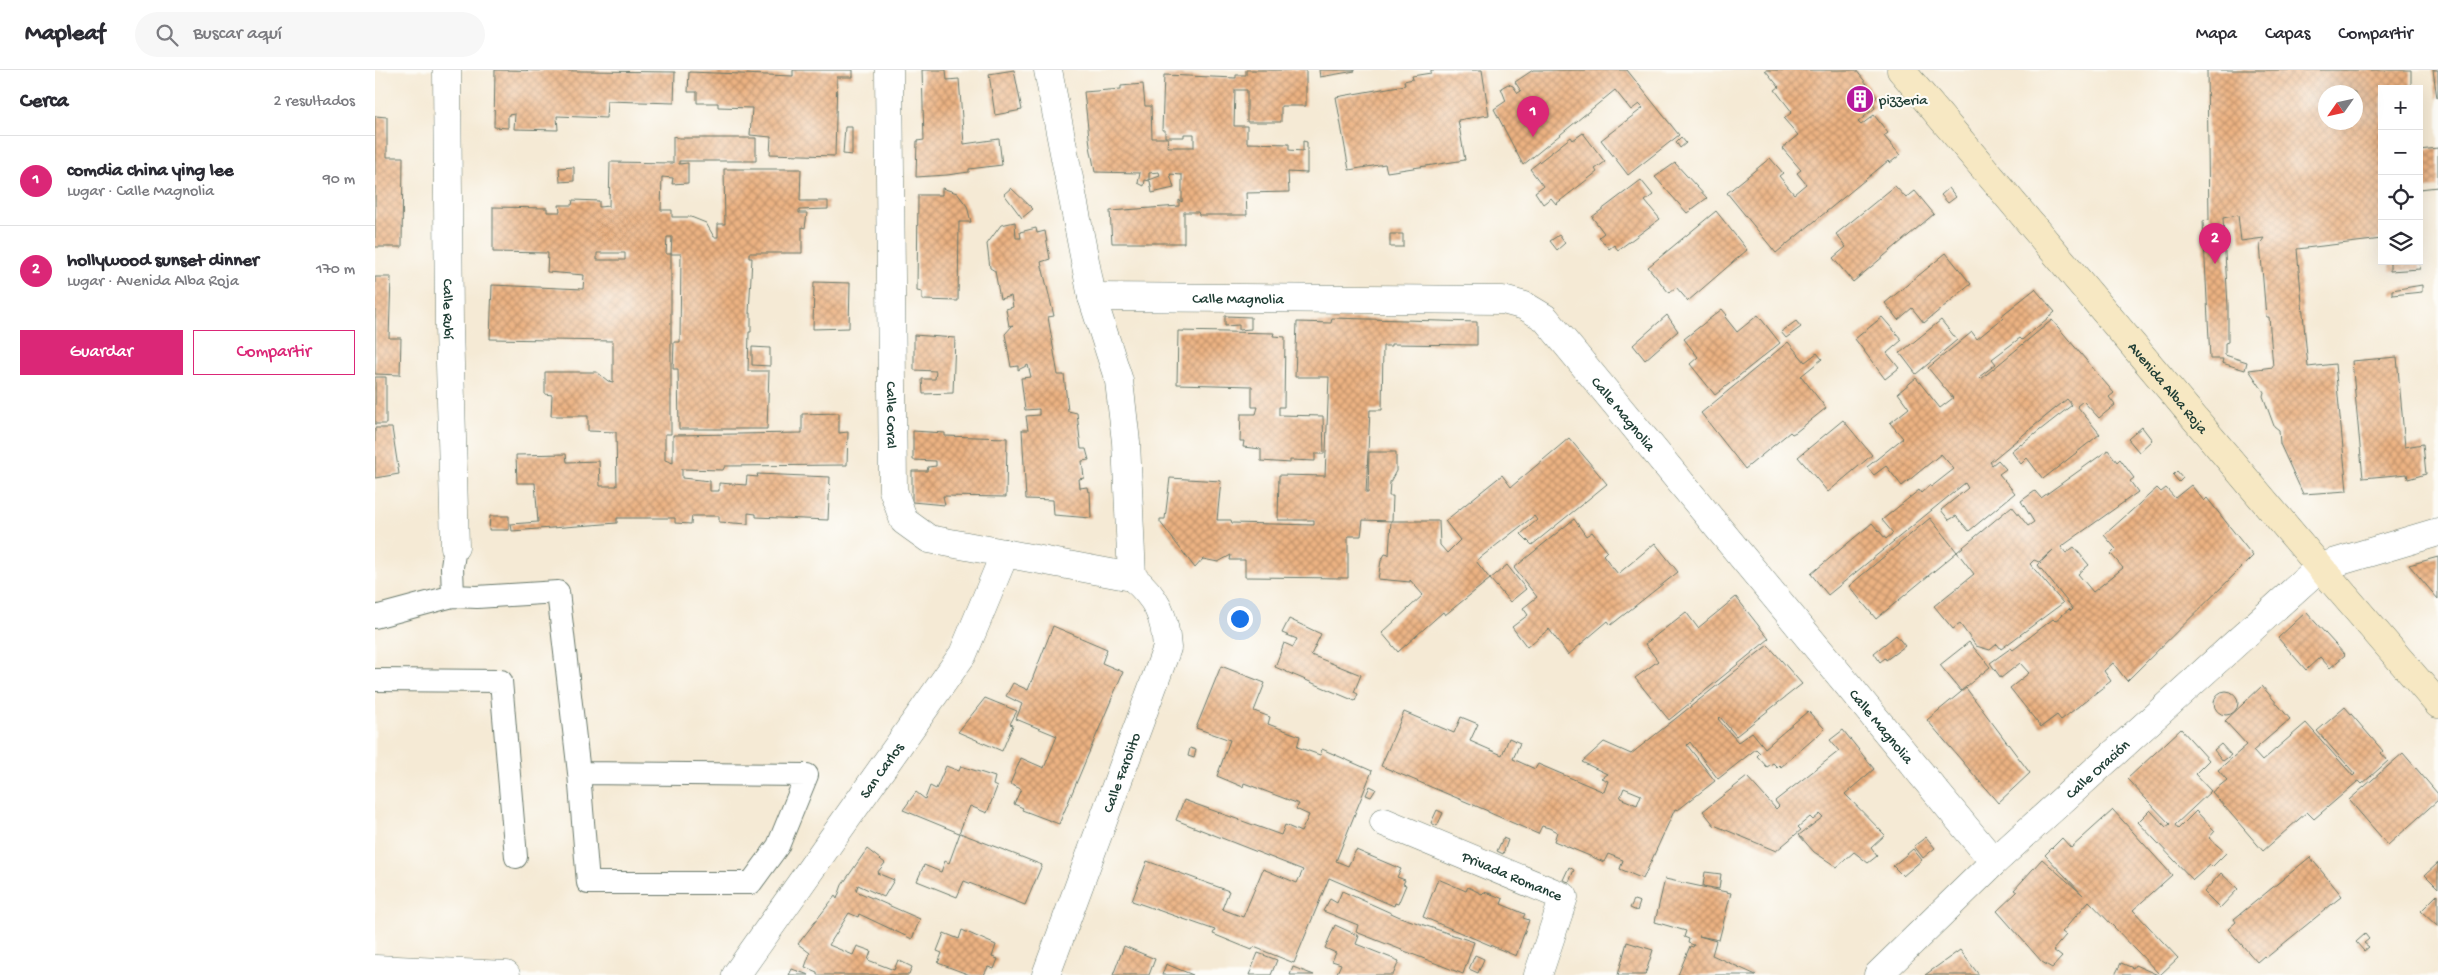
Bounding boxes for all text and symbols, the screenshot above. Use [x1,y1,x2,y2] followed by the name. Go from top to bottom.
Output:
[135,12,485,57] search box
[25,20,105,49] text: Mapleaf
[153,21,181,49] icon: search
[193,23,282,46] text: Buscar aquí
[2196,24,2237,45] text: Mapa
[2265,24,2310,45] text: Capas
[2338,24,2413,45] text: Compartir
[1845,84,1875,114] building icon: pizzeria
[2318,85,2363,130] north arrow
[2378,85,2423,265] map controls
[2378,85,2423,130] button: +
[20,90,68,115] text: Cerca
[1878,92,1928,110] place label: pizzeria
[274,93,355,112] text: 2 resultados
[1517,96,1549,137] pin: 1
[2378,130,2423,175] button: −
[67,160,234,183] text: comdia china ying lee
[33,171,39,190] text: 1
[323,171,355,190] text: 90 m
[2378,175,2423,220] button: locate
[67,183,214,202] text: Lugar · Calle Magnolia
[2378,220,2423,265] button: layers
[2199,223,2231,264] pin: 2
[67,250,259,273] text: hollywood sunset dinner
[32,261,40,280] text: 2
[316,261,355,280] text: 170 m
[67,273,239,292] text: Lugar · Avenida Alba Roja
[438,279,456,340] street label: Calle Rubí
[1192,291,1284,309] street label: Calle Magnolia
[20,330,183,375] button: Guardar
[193,330,355,375] button: Compartir
[2123,339,2211,439] street label: Avenida Alba Roja
[1586,374,1659,456] street label: Calle Magnolia
[881,381,900,449] street label: Calle Coral
[1227,606,1253,632] your location
[1844,686,1917,769] street label: Calle Magnolia
[1100,730,1146,816] street label: Calle Farolito
[2063,737,2134,804] street label: Calle Oración
[857,739,909,803] street label: San Carlos
[1458,848,1565,906] street label: Privada Romance

